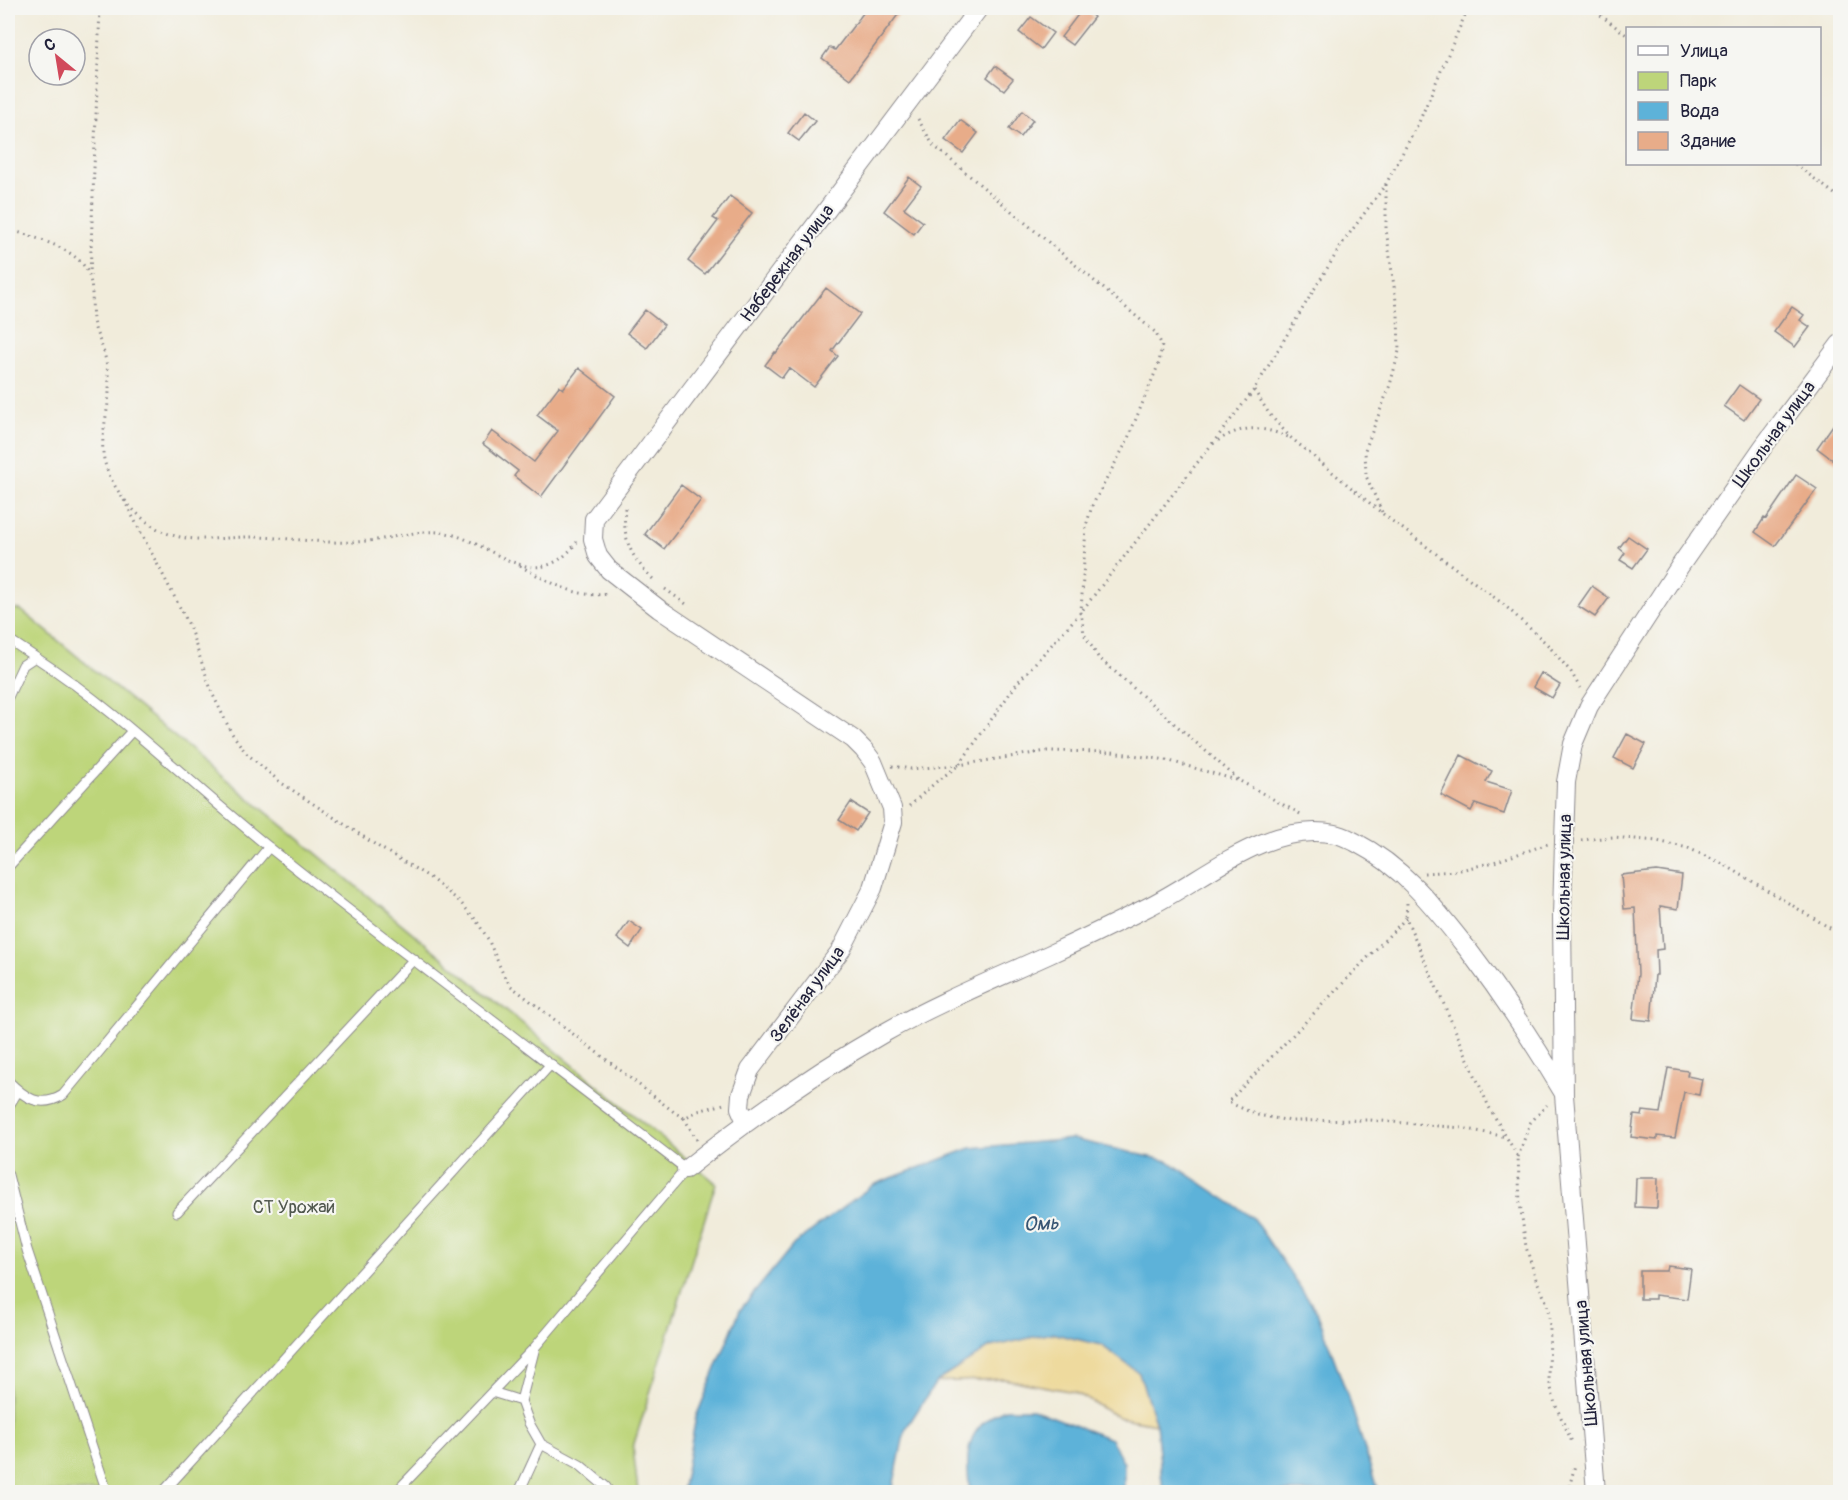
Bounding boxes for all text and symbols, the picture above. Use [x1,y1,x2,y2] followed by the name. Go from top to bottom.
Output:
[27,27,87,87] north arrow
[1626,27,1821,165] legend
[41,34,59,56] text: С
[1680,40,1728,63] text: Улица
[1680,70,1717,93] text: Парк
[1680,100,1719,123] text: Вода
[1680,130,1736,153] text: Здание
[736,200,839,327] street label: Набережная улица
[1728,377,1821,492] street label: Школьная улица
[1552,814,1577,940] street label: Школьная улица
[765,942,850,1047] street label: Зелёная улица
[253,1196,335,1219] park label: СТ Урожай
[1023,1210,1060,1237] water label: Омь
[1570,1299,1603,1427] street label: Школьная улица

